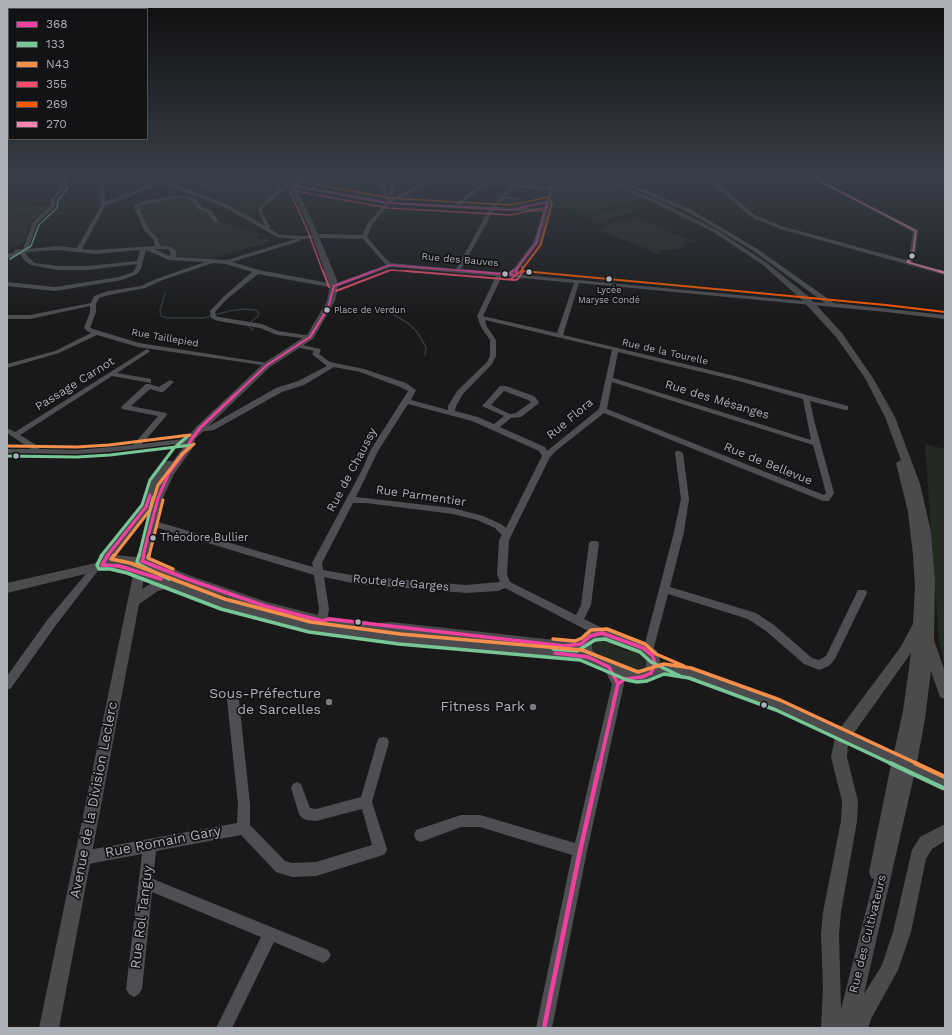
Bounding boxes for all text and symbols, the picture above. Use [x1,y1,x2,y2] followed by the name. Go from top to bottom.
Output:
[8,8,148,140] legend
[46,17,68,31] text: 368
[46,37,65,51] text: 133
[46,57,69,71] text: N43
[46,77,67,91] text: 355
[46,97,68,111] text: 269
[46,117,67,131] text: 270
[421,251,499,269] street label: Rue des Bauves
[907,251,917,261] unlabelled marker
[524,267,534,277] unlabelled marker
[500,269,510,279] unlabelled marker
[604,274,614,284] marker: Lycée Maryse Condé
[578,285,640,306] place label: Lycée Maryse Condé
[322,305,332,315] marker: Place de Verdun
[334,305,405,315] place label: Place de Verdun
[130,326,200,350] street label: Rue Taillepied
[621,336,709,368] street label: Rue de la Tourelle
[33,354,117,414] street label: Passage Carnot
[663,377,771,423] street label: Rue des Mésanges
[544,395,596,443] street label: Rue Flora
[324,425,380,515] street label: Rue de Chaussy
[722,440,814,488] street label: Rue de Bellevue
[11,451,21,461] unlabelled marker
[375,483,467,509] street label: Rue Parmentier
[160,531,249,545] place label: Théodore Bullier
[148,533,158,543] marker: Théodore Bullier
[352,572,450,594] street label: Route de Garges
[353,617,363,627] unlabelled marker
[209,686,321,718] place label: Sous-Préfecture de Sarcelles
[324,697,334,707] marker: Sous-Préfecture de Sarcelles
[440,699,525,715] place label: Fitness Park
[67,700,121,900] street label: Avenue de la Division Leclerc
[759,700,769,710] unlabelled marker
[528,702,538,712] marker: Fitness Park
[104,823,222,861] street label: Rue Romain Gary
[127,864,157,970] street label: Rue Rol Tanguy
[846,873,890,995] street label: Rue des Cultivateurs

